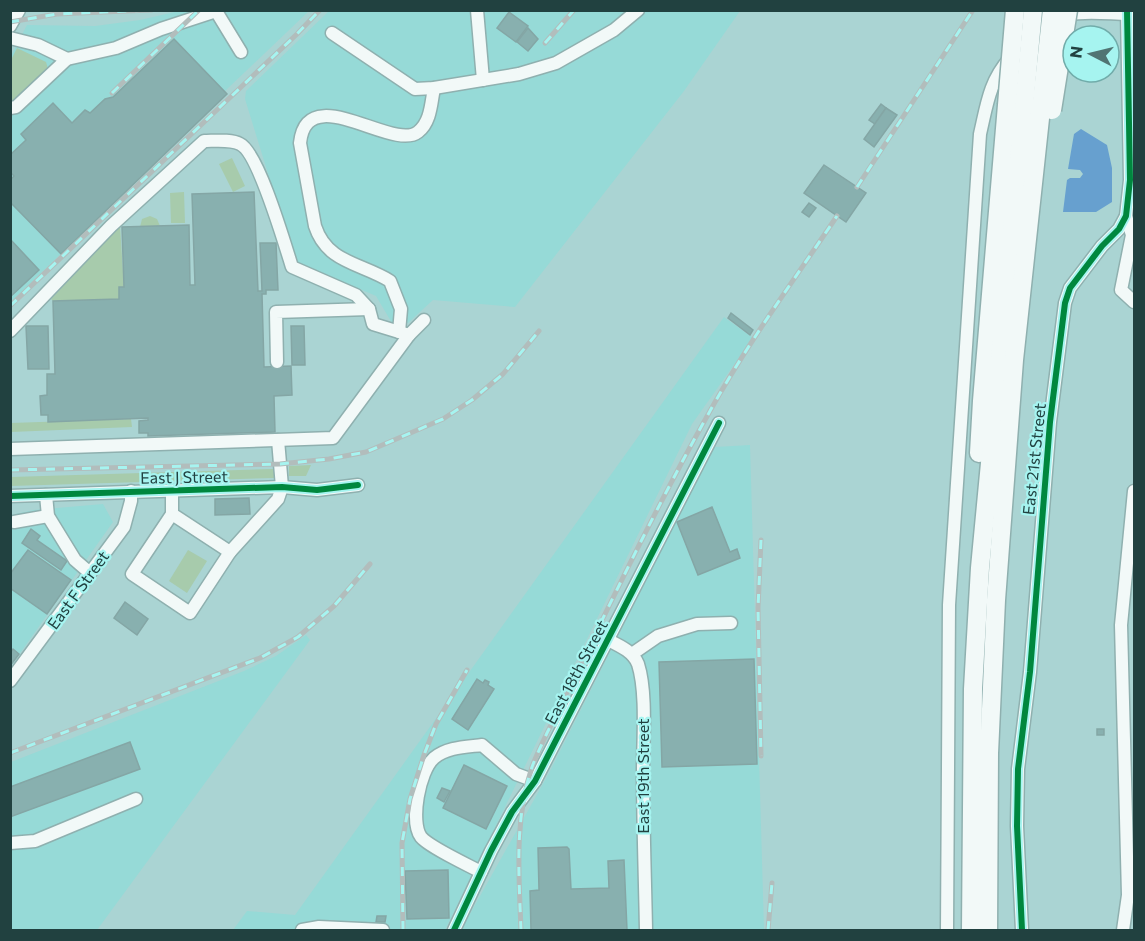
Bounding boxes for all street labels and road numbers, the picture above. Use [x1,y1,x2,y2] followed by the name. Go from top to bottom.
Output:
[1018,402,1049,516] street label: East 21st Street
[140,466,228,487] street label: East J Street
[43,546,113,633] street label: East F Street
[540,616,611,727] street label: East 18th Street
[633,718,652,834] street label: East 19th Street

